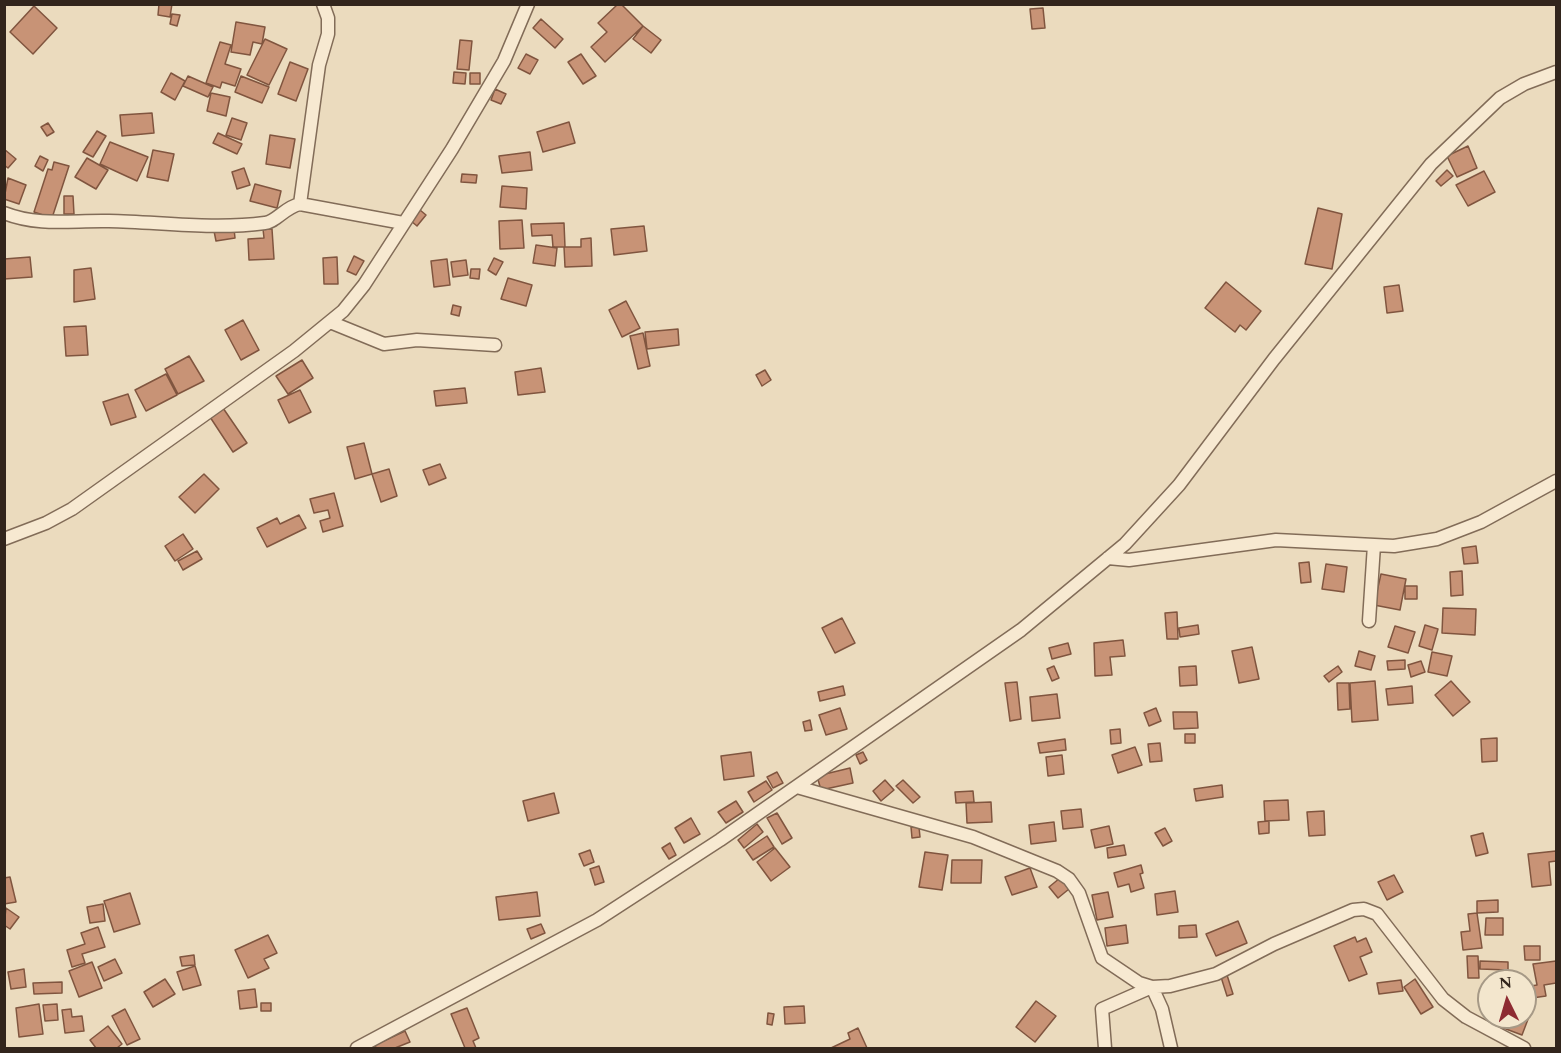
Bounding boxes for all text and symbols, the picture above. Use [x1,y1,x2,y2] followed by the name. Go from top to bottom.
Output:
[1477,969,1537,1029] north arrow
[1498,971,1513,996] text: N

